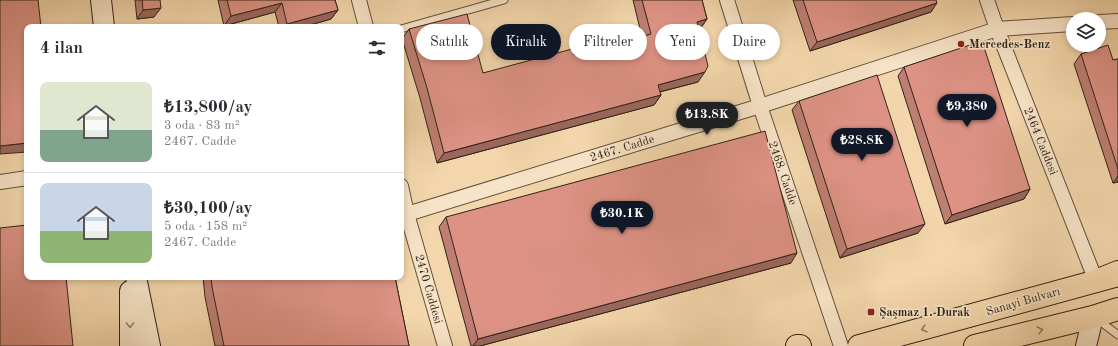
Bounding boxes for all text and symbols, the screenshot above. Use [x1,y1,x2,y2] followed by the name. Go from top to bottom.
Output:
[1066,12,1106,52] map controls
[1066,12,1106,52] button: layers
[416,24,483,60] chip: Satılık
[491,24,561,60] chip: Kiralık
[569,24,647,60] chip: Filtreler
[655,24,710,60] chip: Yeni
[718,24,780,60] chip: Daire
[366,37,388,59] icon: filters
[956,39,966,49] marker: Mercedes-Benz
[969,39,1050,51] place label: Mercedes-Benz
[40,40,83,57] text: 4 ilan
[934,94,1000,128] pin: ₺9,380
[72,98,120,146] icon: home
[164,99,253,116] text: ₺13,800/ay
[946,100,988,113] text: ₺9,380
[674,102,740,136] pin: ₺13.8K
[1021,106,1059,177] street label: 2464 Caddesi
[685,108,729,121] text: ₺13.8K
[164,119,240,132] text: 3 oda · 83 m²
[829,128,895,162] pin: ₺28.8K
[589,133,656,164] street label: 2467. Cadde
[840,134,884,147] text: ₺28.8K
[164,135,236,148] text: 2467. Cadde
[766,140,799,207] street label: 2468. Cadde
[72,199,120,247] icon: home
[164,200,253,217] text: ₺30,100/ay
[589,201,655,235] pin: ₺30.1K
[600,207,644,220] text: ₺30.1K
[164,220,247,233] text: 5 oda · 158 m²
[164,236,236,249] text: 2467. Cadde
[412,253,444,325] street label: 2470 Caddesi
[985,286,1062,318] street label: Sanayi Bulvarı
[866,307,876,317] marker: Şaşmaz 1. Durak
[879,307,970,319] place label: Şaşmaz 1. Durak
[126,322,134,328] one-way arrow
[920,324,927,333] one-way arrow
[1036,326,1043,335] one-way arrow

